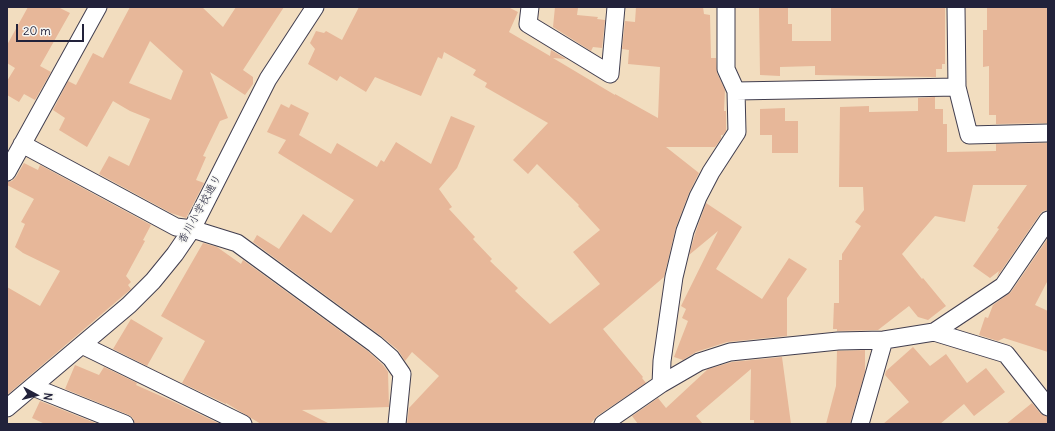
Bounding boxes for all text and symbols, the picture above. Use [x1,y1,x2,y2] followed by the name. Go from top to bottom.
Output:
[18,16,86,42] scale bar
[23,23,51,38] text: 20 m
[176,172,224,246] street label: 香川小学校通り
[16,375,56,415] north arrow
[41,392,55,401] text: N

